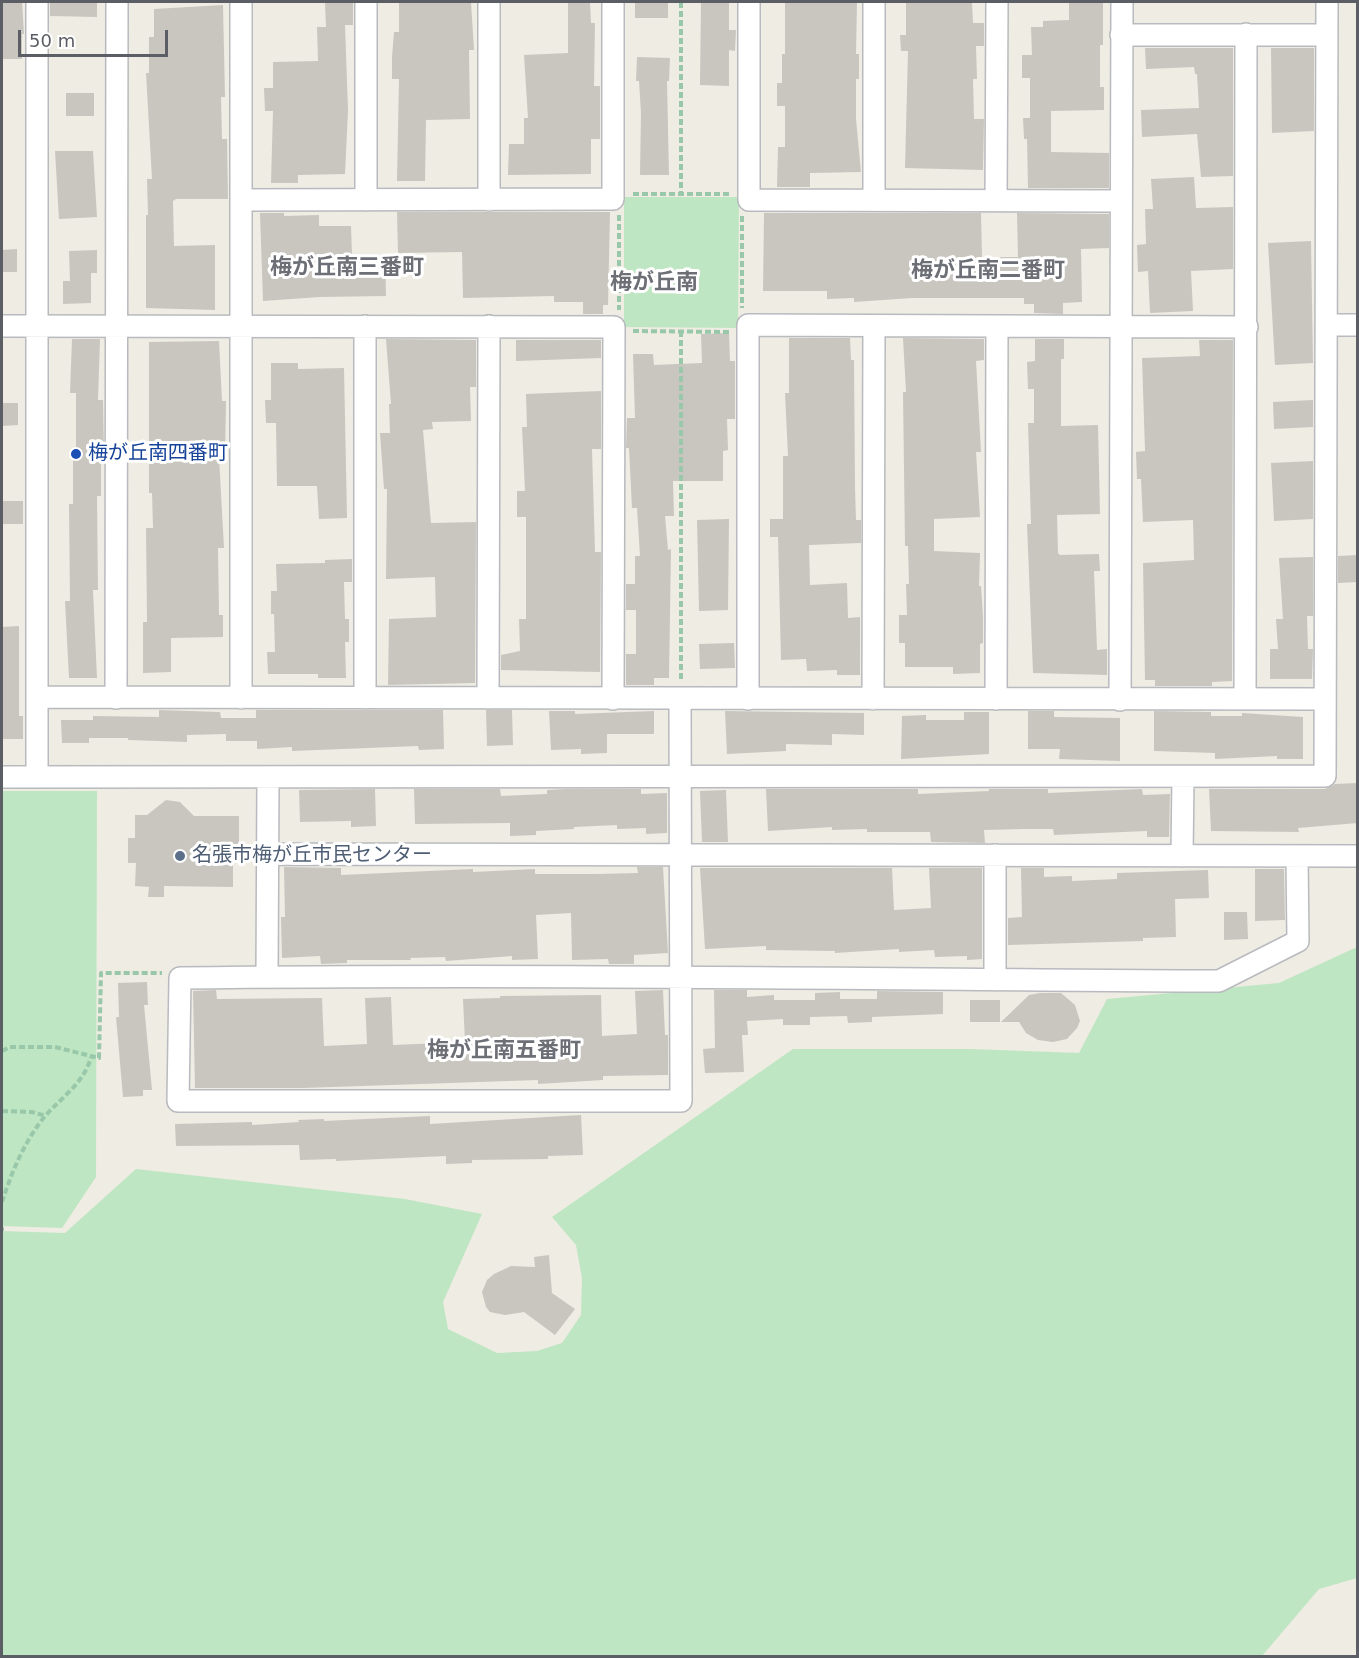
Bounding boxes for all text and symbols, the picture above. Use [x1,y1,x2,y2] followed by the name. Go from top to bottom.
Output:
[21,18,171,56] scale bar
[29,30,75,51] text: 50 m
[270,255,424,281] district label: 梅が丘南三番町
[911,258,1065,284] district label: 梅が丘南二番町
[610,270,698,296] district label: 梅が丘南
[88,442,228,466] place label: 梅が丘南四番町
[69,447,83,461] marker: 梅が丘南四番町
[192,844,432,868] place label: 名張市梅が丘市民センター
[173,849,187,863] marker: 名張市梅が丘市民センター
[427,1038,581,1064] district label: 梅が丘南五番町

